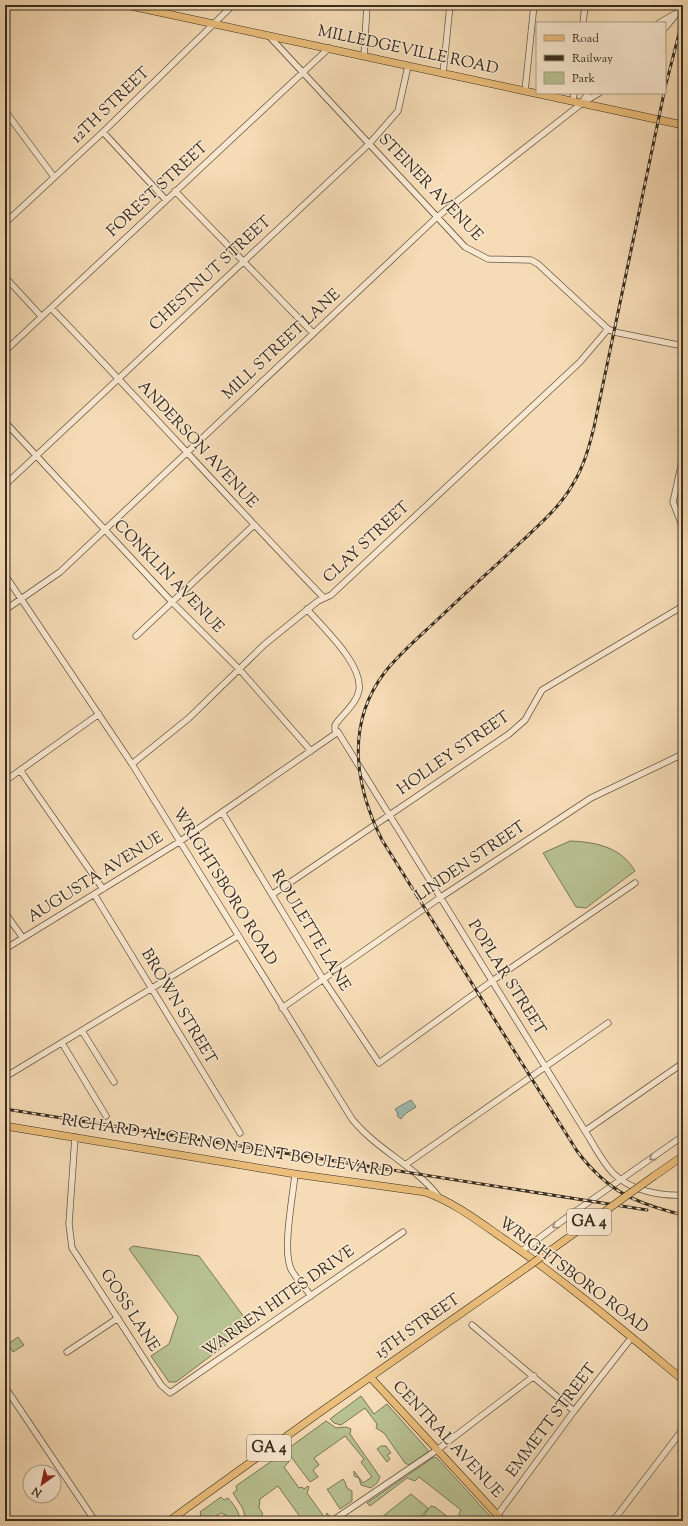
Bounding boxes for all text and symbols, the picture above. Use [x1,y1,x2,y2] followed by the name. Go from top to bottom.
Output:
[315,21,501,81] street label: MILLEDGEVILLE ROAD
[536,22,666,94] legend
[572,30,599,48] text: Road
[572,50,613,68] text: Railway
[66,62,156,150] street label: 12TH STREET
[572,70,595,88] text: Park
[372,129,488,247] street label: STEINER AVENUE
[102,137,214,243] street label: FOREST STREET
[145,211,277,337] street label: CHESTNUT STREET
[218,284,346,406] street label: MILL STREET LANE
[132,376,263,514] street label: ANDERSON AVENUE
[319,497,415,589] street label: CLAY STREET
[107,515,229,639] street label: CONKLIN AVENUE
[393,706,515,802] street label: HOLLEY STREET
[166,804,282,970] street label: WRIGHTSBORO ROAD
[411,816,531,908] street label: LINDEN STREET
[24,827,168,929] street label: AUGUSTA AVENUE
[265,866,355,996] street label: ROULETTE LANE
[461,916,551,1040] street label: POPLAR STREET
[134,945,222,1069] street label: BROWN STREET
[59,1109,395,1185] street label: RICHARD ALGERNON DENT BOULEVARD
[650,1153,657,1160] one-way arrow
[567,1209,611,1235] road number: GA 4
[493,1212,653,1340] street label: WRIGHTSBORO ROAD
[552,1221,559,1229] one-way arrow
[198,1240,360,1363] street label: WARREN HITES DRIVE
[94,1265,165,1357] street label: GOSS LANE
[371,1289,465,1365] street label: 15TH STREET
[501,1359,603,1483] street label: EMMETT STREET
[386,1376,508,1504] street label: CENTRAL AVENUE
[247,1435,291,1461] road number: GA 4
[22,1464,62,1504] north arrow
[29,1482,46,1501] text: N

